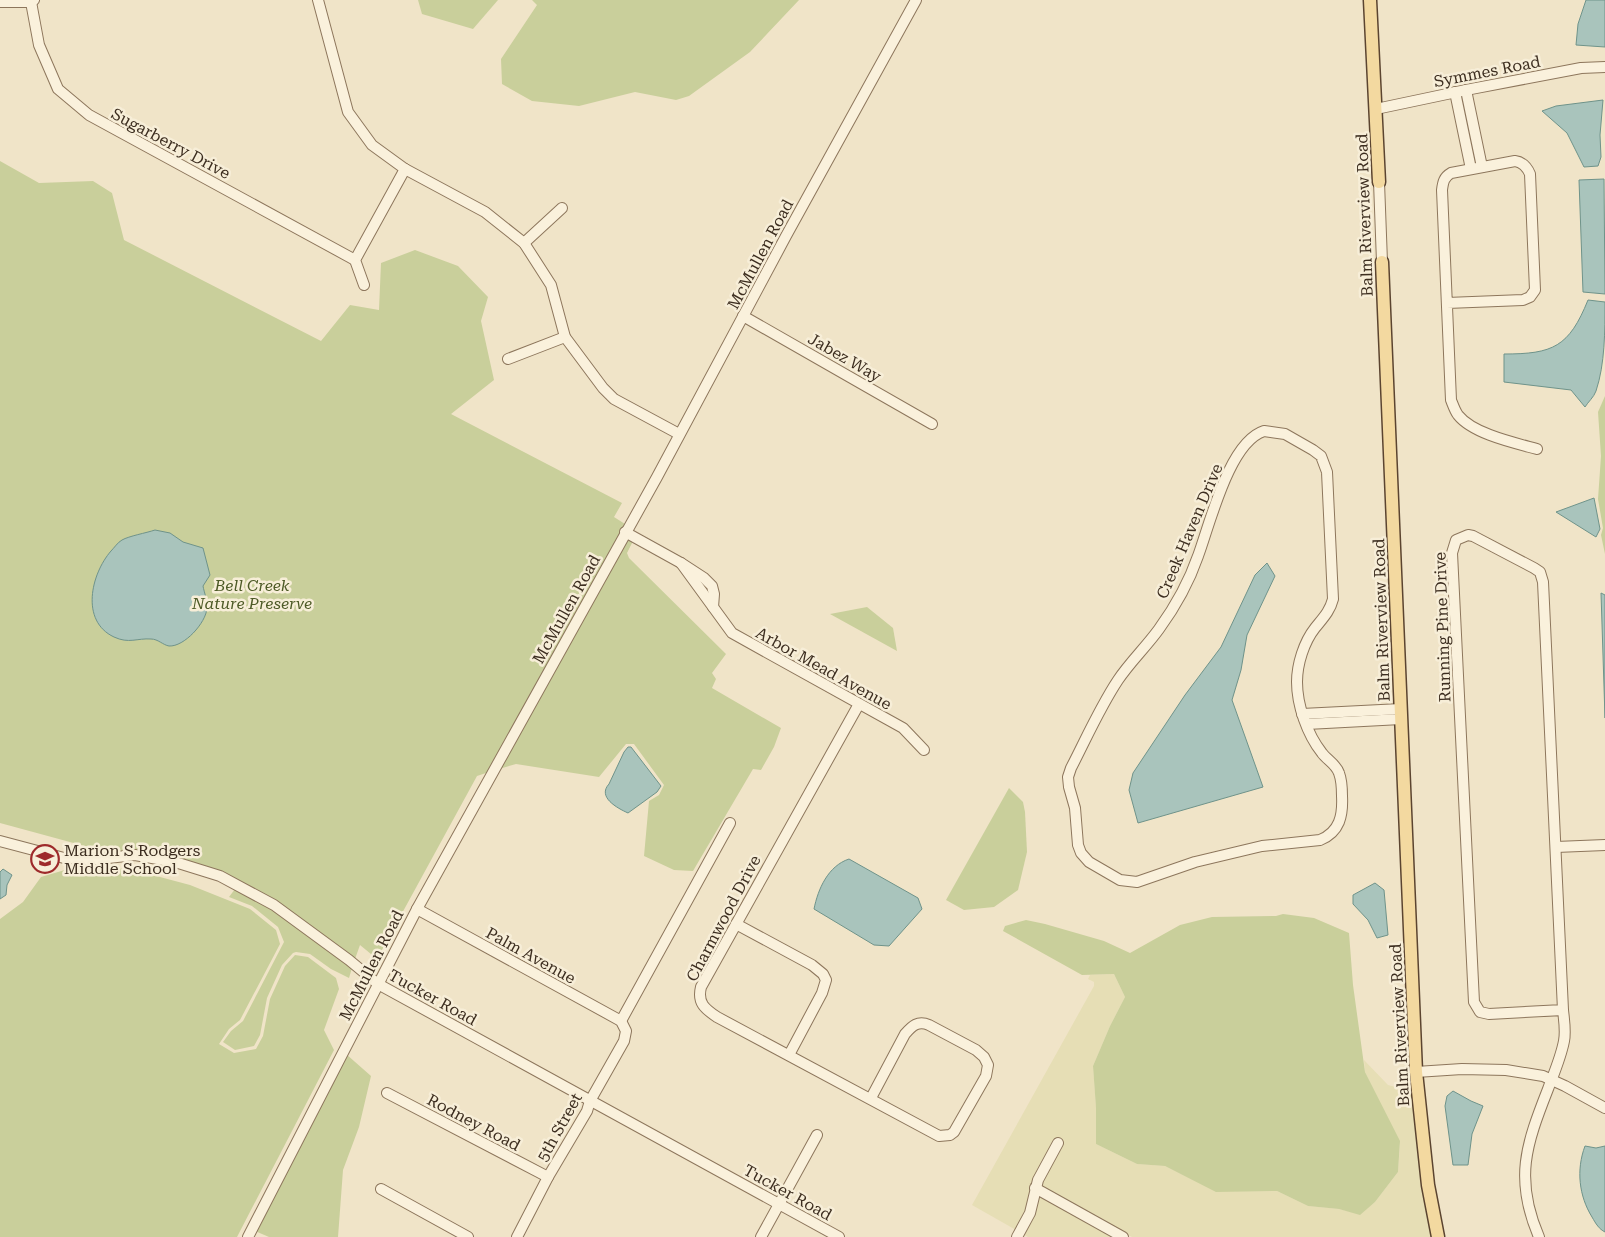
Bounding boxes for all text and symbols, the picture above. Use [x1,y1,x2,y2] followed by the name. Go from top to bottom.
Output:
[1432,52,1542,91] street label: Symmes Road
[108,104,234,183] street label: Sugarberry Drive
[1352,133,1377,297] street label: Balm Riverview Road
[724,196,797,312] street label: McMullen Road
[805,329,885,386] street label: Jabez Way
[1152,461,1227,602] street label: Creek Haven Drive
[1369,538,1394,702] street label: Balm Riverview Road
[529,551,604,667] street label: McMullen Road
[1430,551,1455,702] street label: Running Pine Drive
[191,576,312,613] park label: Bell Creek Nature Preserve
[752,623,895,714] street label: Arbor Mead Avenue
[64,841,201,878] place label: Marion S Rodgers Middle School
[30,844,60,874] school or university icon: Marion S Rodgers Middle School
[682,852,765,985] street label: Charmwood Drive
[335,907,408,1024] street label: McMullen Road
[483,923,579,988] street label: Palm Avenue
[1386,943,1413,1107] street label: Balm Riverview Road
[385,965,480,1029] street label: Tucker Road
[424,1090,524,1155] street label: Rodney Road
[533,1090,586,1165] street label: 5th Street
[740,1160,835,1224] street label: Tucker Road

